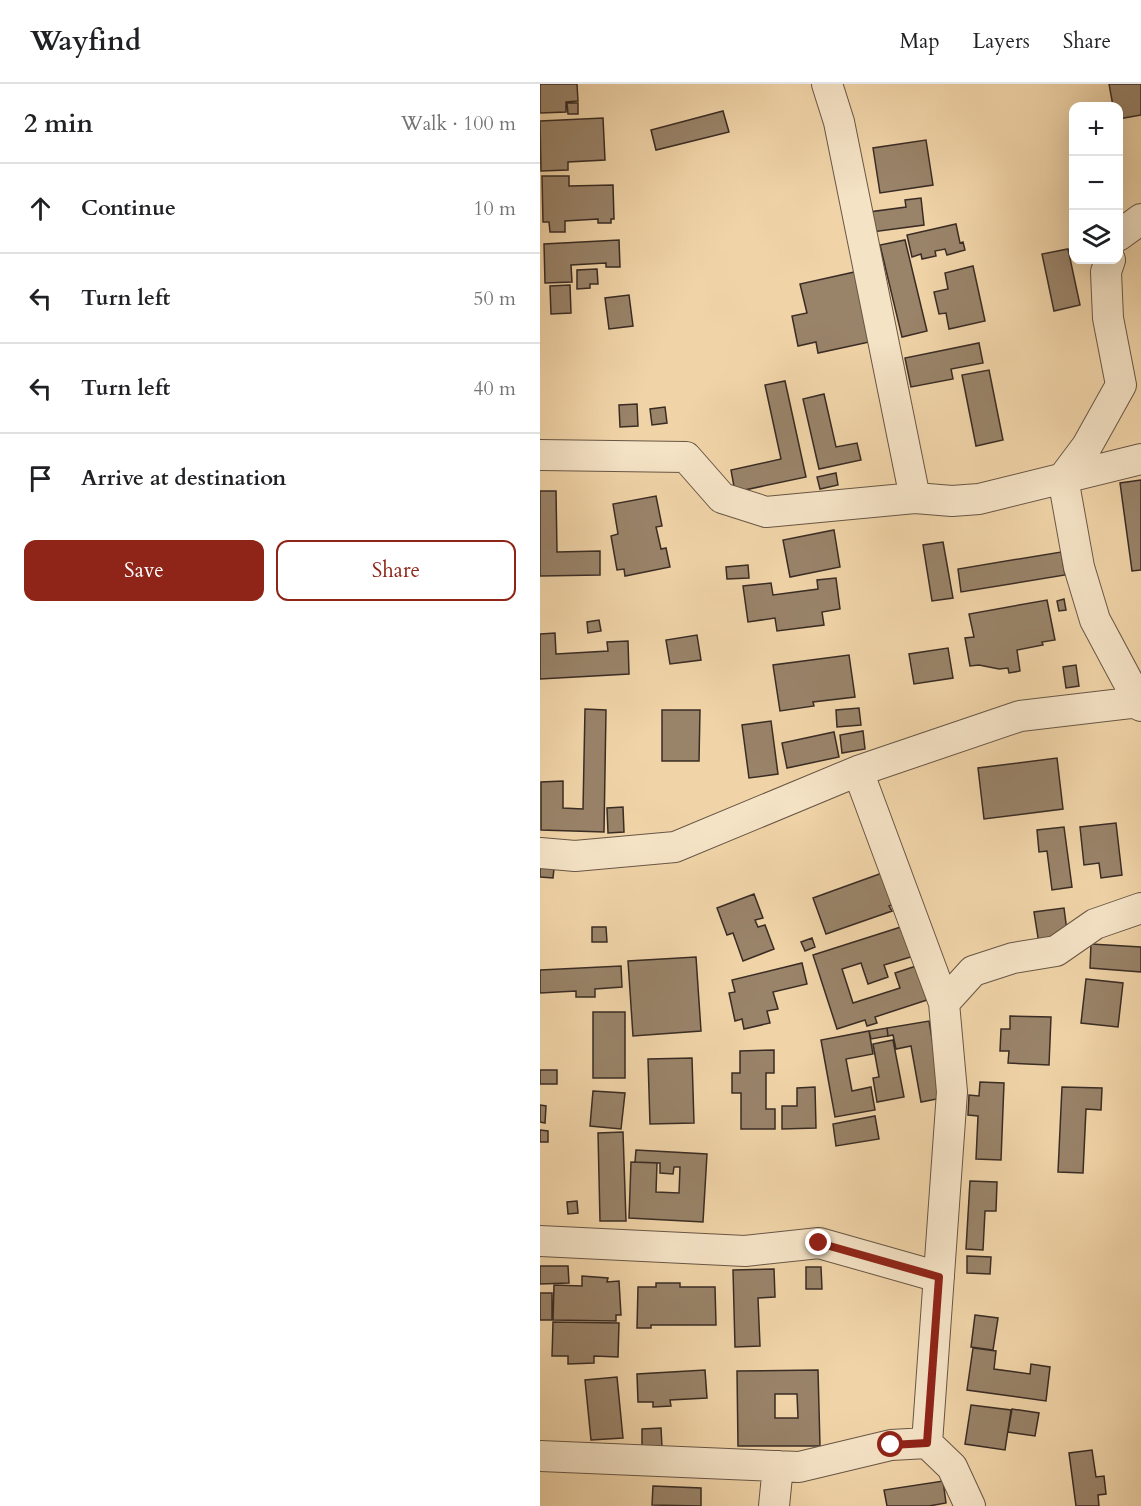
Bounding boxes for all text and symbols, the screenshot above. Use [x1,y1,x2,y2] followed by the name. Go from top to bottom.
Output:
[30,22,141,60] text: Wayfind
[900,27,940,56] text: Map
[973,27,1030,56] text: Layers
[1063,27,1111,56] text: Share
[1069,102,1123,264] map controls
[1069,102,1123,156] button: +
[24,106,93,141] text: 2 min
[401,110,516,137] text: Walk · 100 m
[1069,156,1123,210] button: −
[24,192,57,225] icon: ahead
[81,193,176,223] text: Continue
[473,195,516,222] text: 10 m
[1069,210,1123,264] button: layers
[24,282,57,315] icon: left
[81,283,170,313] text: Turn left
[473,285,516,312] text: 50 m
[24,372,57,405] icon: left
[81,373,170,403] text: Turn left
[473,375,516,402] text: 40 m
[24,462,57,495] icon: arrive
[81,463,286,493] text: Arrive at destination
[24,540,264,601] button: Save
[276,540,516,601] button: Share
[805,1229,831,1255] route end
[877,1431,903,1457] route start

